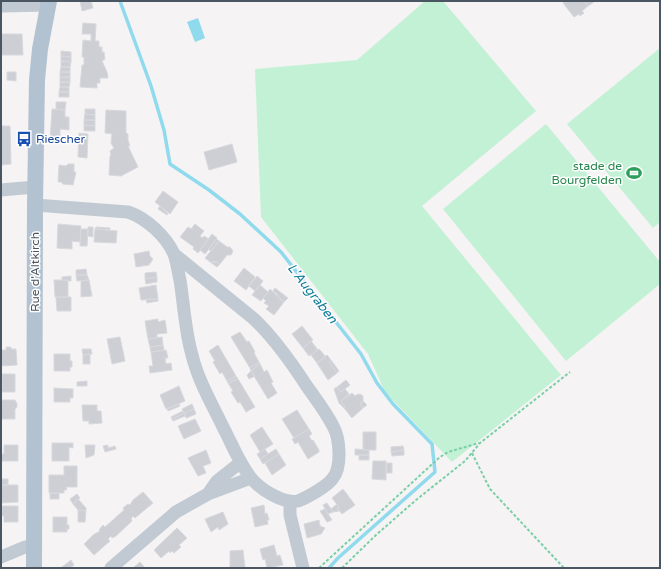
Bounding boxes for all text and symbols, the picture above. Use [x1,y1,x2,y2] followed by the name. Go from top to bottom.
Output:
[15,130,33,148] bus stop icon: Riescher
[36,132,86,146] place label: Riescher
[551,159,622,187] place label: stade de Bourgfelden
[625,164,643,182] sports icon: stade de Bourgfelden
[28,232,42,312] street label: Rue d'Altkirch
[284,260,341,328] water label: L'Augraben

